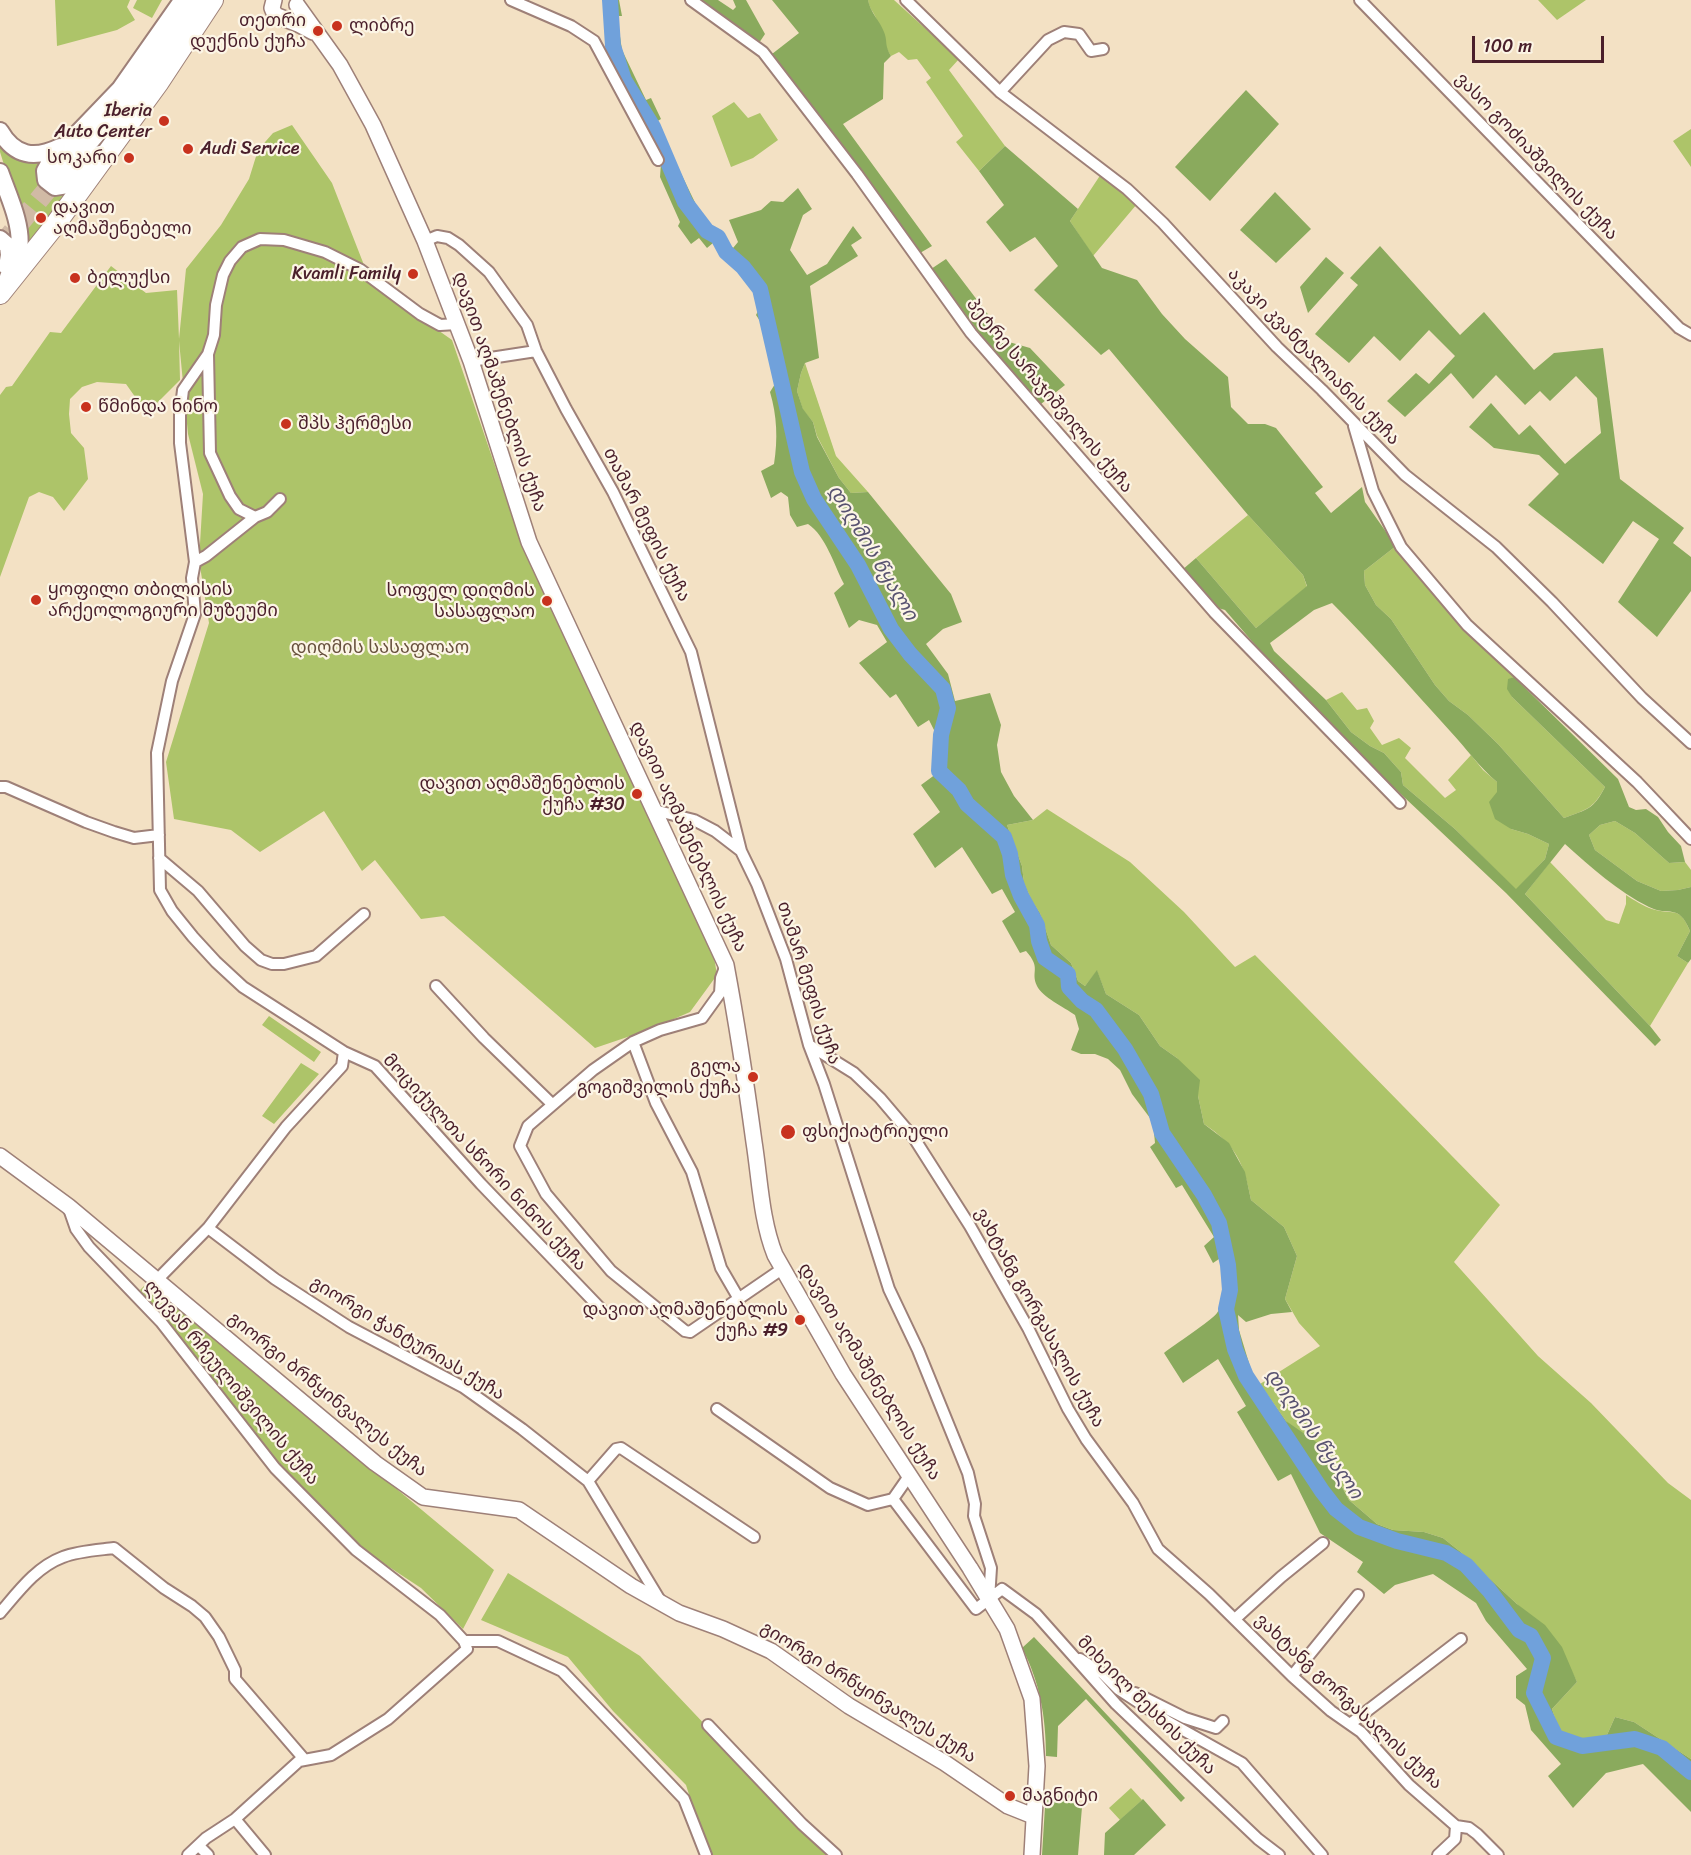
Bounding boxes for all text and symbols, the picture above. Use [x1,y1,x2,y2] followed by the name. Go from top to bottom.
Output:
[190,10,306,52] place label: თეთრი დუქნის ქუჩა
[349,15,415,37] place label: ლიბრე
[330,19,344,33] marker: ლიბრე
[311,24,325,38] marker: თეთრი დუქნის ქუჩა
[1475,24,1607,62] scale bar
[1483,30,1532,62] text: 100 m
[1450,69,1622,245] street label: ვასო გოძიაშვილის ქუჩა
[54,100,152,142] place label: Iberia Auto Center
[157,114,171,128] marker: Iberia Auto Center
[200,138,300,160] place label: Audi Service
[181,142,195,156] marker: Audi Service
[47,147,117,169] place label: სოკარი
[122,151,136,165] marker: სოკარი
[53,197,192,240] place label: დავით აღმაშენებელი
[34,211,48,225] marker: დავით აღმაშენებელი
[292,263,401,285] place label: Kvamli Family
[1222,264,1404,450] street label: აკაკი კვანტალიანის ქუჩა
[87,267,170,289] place label: ბელუქსი
[406,267,420,281] marker: Kvamli Family
[448,269,550,515] street label: დავით აღმაშენებლის ქუჩა
[68,271,82,285] marker: ბელუქსი
[961,294,1137,498] street label: პეტრე სარაჯიშვილის ქუჩა
[98,396,218,418] place label: წმინდა ნინო
[79,400,93,414] marker: წმინდა ნინო
[298,413,412,435] place label: შპს ჰერმესი
[279,417,293,431] marker: შპს ჰერმესი
[598,444,694,606] street label: თამარ მეფის ქუჩა
[822,481,922,625] water label: დიღმის წყალი
[48,579,278,622] place label: ყოფილი თბილისის არქეოლოგიური მუზეუმი
[387,580,535,622] place label: სოფელ დიღმის სასაფლაო
[29,593,43,607] marker: ყოფილი თბილისის არქეოლოგიური მუზეუმი
[540,594,554,608] marker: სოფელ დიღმის სასაფლაო
[291,637,469,659] park label: დიღმის სასაფლაო
[625,718,751,956] street label: დავით აღმაშენებლის ქუჩა
[419,773,625,816] place label: დავით აღმაშენებლის ქუჩა #30
[630,787,644,801] marker: დავით აღმაშენებლის ქუჩა #30
[771,899,845,1067] street label: თამარ მეფის ქუჩა
[378,1050,590,1276] street label: მოციქულთა სწორი ნინოს ქუჩა
[577,1056,741,1098] place label: გელა გოგიშვილის ქუჩა
[746,1070,760,1084] marker: გელა გოგიშვილის ქუჩა
[802,1121,949,1143] place label: ფსიქიატრიული
[779,1123,797,1141] marker: ფსიქიატრიული
[969,1204,1109,1432] street label: ვახტანგ გორგასალის ქუჩა
[793,1259,945,1485] street label: დავით აღმაშენებლის ქუჩა
[306,1272,508,1406] street label: გიორგი ჭანტურიას ქუჩა
[139,1276,323,1490] street label: ლევან რჩეულიშვილის ქუჩა
[582,1299,788,1342] place label: დავით აღმაშენებლის ქუჩა #9
[223,1308,431,1482] street label: გიორგი ბრწყინვალეს ქუჩა
[793,1313,807,1327] marker: დავით აღმაშენებლის ქუჩა #9
[1259,1364,1367,1504] water label: დიღმის წყალი
[1250,1609,1446,1795] street label: ვახტანგ გორგასალის ქუჩა
[756,1618,980,1768] street label: გიორგი ბრწყინვალეს ქუჩა
[1072,1632,1220,1780] street label: მიხეილ მესხის ქუჩა
[1022,1785,1098,1807] place label: მაგნიტი
[1003,1789,1017,1803] marker: მაგნიტი

